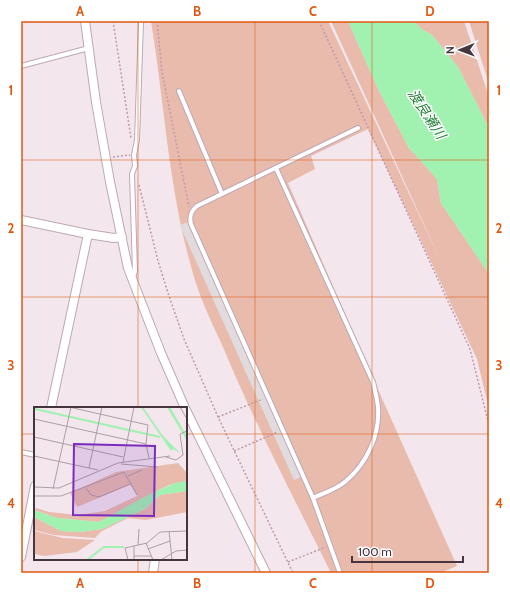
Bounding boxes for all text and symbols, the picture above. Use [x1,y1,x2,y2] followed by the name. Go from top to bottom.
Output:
[76,3,85,19] text: A
[193,3,201,19] text: B
[309,3,317,19] text: C
[425,3,435,19] text: D
[440,30,480,70] north arrow
[443,46,457,54] text: N
[9,82,13,98] text: 1
[497,82,501,98] text: 1
[404,86,451,144] water label: 渡良瀬川
[8,220,15,236] text: 2
[496,220,503,236] text: 2
[7,357,15,373] text: 3
[495,357,503,373] text: 3
[34,407,187,560] inset map
[7,495,15,511] text: 4
[495,495,503,511] text: 4
[352,538,463,564] scale bar
[358,544,392,559] text: 100 m
[76,575,85,591] text: A
[193,575,201,591] text: B
[309,575,317,591] text: C
[425,575,435,591] text: D

